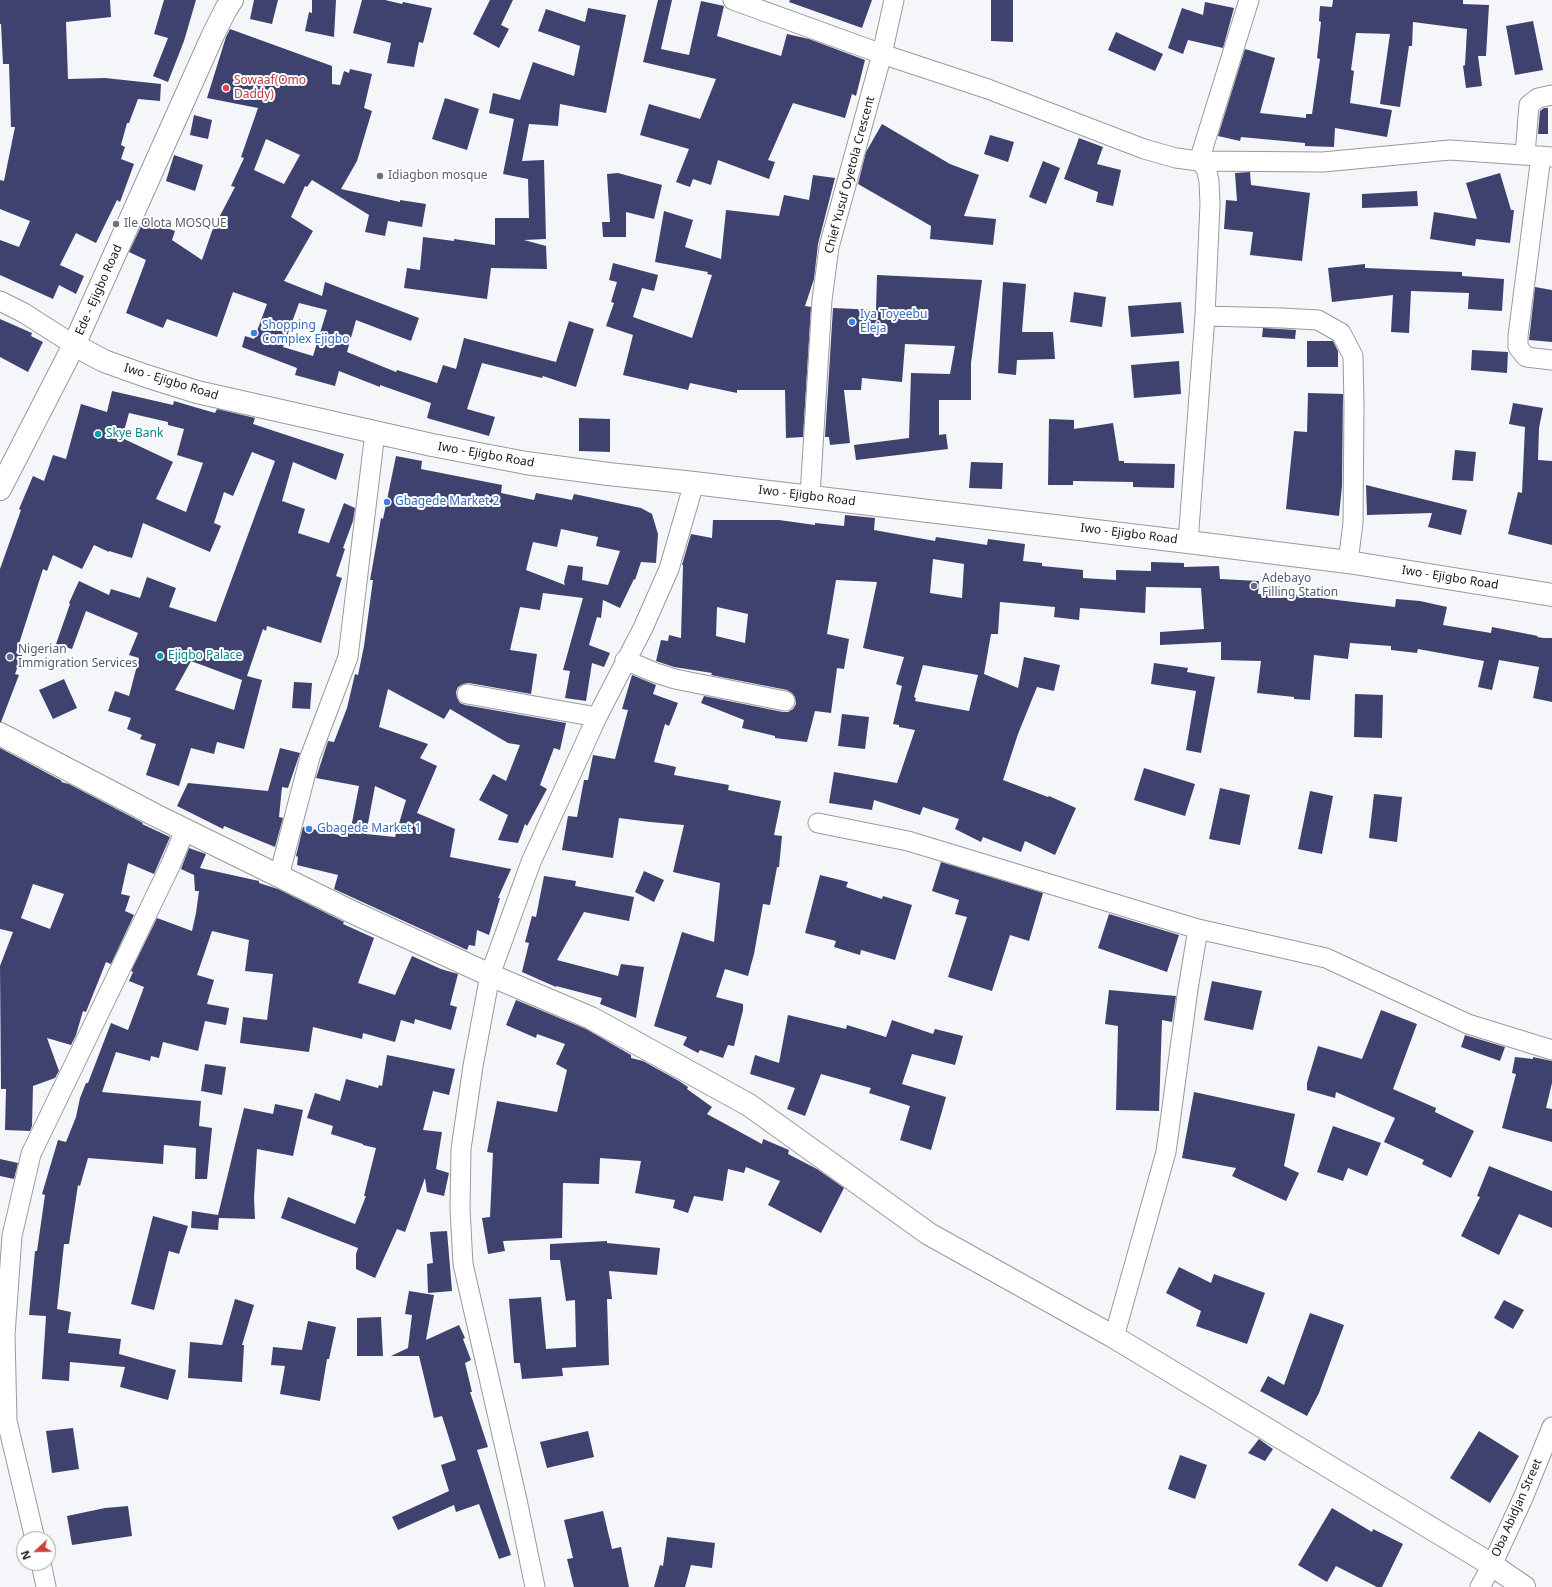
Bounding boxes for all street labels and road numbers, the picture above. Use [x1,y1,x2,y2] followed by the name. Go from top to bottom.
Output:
[822,95,878,255] street label: Chief Yusuf Oyetola Crescent
[73,242,125,338] street label: Ede - Ejigbo Road
[122,361,220,403] street label: Iwo - Ejigbo Road
[437,439,535,471] street label: Iwo - Ejigbo Road
[758,483,856,509] street label: Iwo - Ejigbo Road
[1080,521,1178,547] street label: Iwo - Ejigbo Road
[1401,563,1499,593] street label: Iwo - Ejigbo Road
[1489,1457,1545,1559] street label: Oba Abidjan Street

